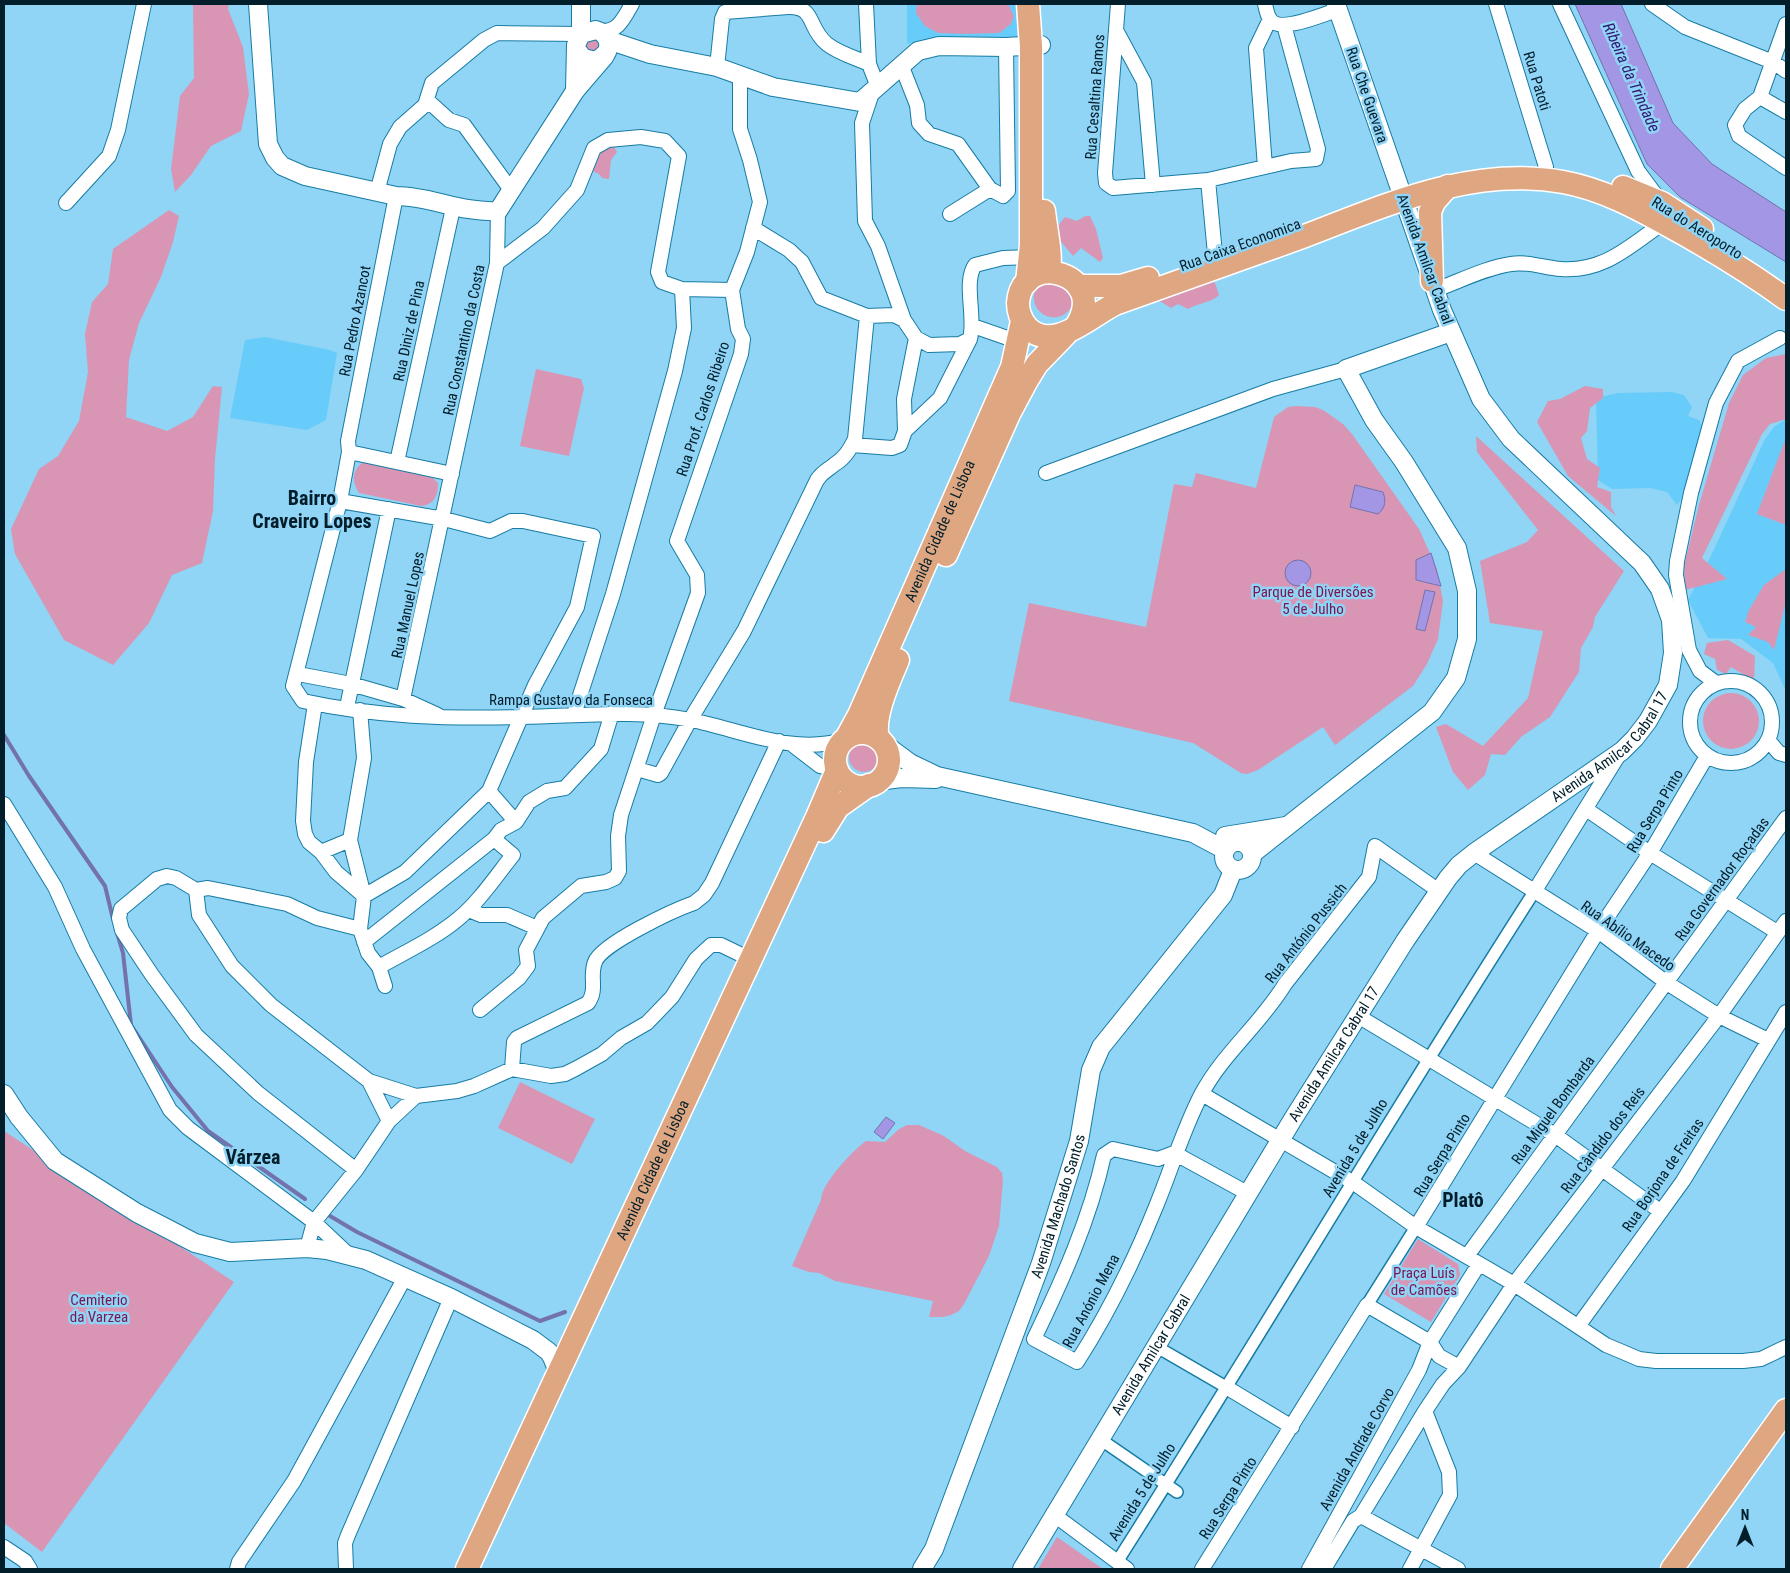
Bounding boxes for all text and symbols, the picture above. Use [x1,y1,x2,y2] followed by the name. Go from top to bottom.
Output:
[1599,20,1664,135] water label: Ribeira da Trindade
[1082,34,1108,160] street label: Rua Cesaltina Ramos
[1342,45,1392,145] street label: Rua Che Guevara
[1519,49,1555,113] street label: Rua Patoti
[1393,191,1457,327] street label: Avenida Amilcar Cabral
[1648,193,1746,263] street label: Rua do Aeroporto
[1177,215,1303,275] street label: Rua Caixa Economica
[439,263,489,417] street label: Rua Constantino da Costa
[335,264,375,378] street label: Rua Pedro Azancot
[390,279,428,383] street label: Rua Diniz de Pina
[673,339,733,479] street label: Rua Prof. Carlos Ribeiro
[901,458,979,604] street label: Avenida Cidade de Lisboa
[252,486,372,533] district label: Bairro Craveiro Lopes
[388,550,428,660] street label: Rua Manuel Lopes
[1252,583,1374,618] park label: Parque de Diversões 5 de Julho
[1548,688,1672,806] street label: Avenida Amilcar Cabral 17
[489,691,653,709] street label: Rampa Gustavo da Fonseca
[1623,766,1687,856] street label: Rua Serpa Pinto
[1671,813,1773,944] street label: Rua Governador Roçadas
[1261,879,1351,987] street label: Rua António Pussich
[1577,897,1679,975] street label: Rua Abílio Macedo
[1285,983,1383,1125] street label: Avenida Amilcar Cabral 17
[1508,1052,1598,1168] street label: Rua Miguel Bombarda
[1557,1083,1649,1197] street label: Rua Cândido dos Reis
[1318,1095,1392,1201] street label: Avenida 5 de Julho
[612,1097,693,1243] street label: Avenida Cidade de Lisboa
[1410,1110,1474,1200] street label: Rua Serpa Pinto
[1618,1115,1708,1235] street label: Rua Borjona de Freitas
[1027,1133,1089,1281] street label: Avenida Machado Santos
[225,1145,281,1169] district label: Várzea
[1442,1188,1484,1212] district label: Platô
[1059,1251,1123,1351] street label: Rua Anónio Mena
[1391,1264,1457,1299] park label: Praça Luís de Camões
[70,1291,128,1326] park label: Cemiterio da Varzea
[1108,1291,1194,1418] street label: Avenida Amilcar Cabral
[1316,1384,1398,1514] street label: Avenida Andrade Corvo
[1105,1440,1179,1544] street label: Avenida 5 de Julho
[1195,1453,1261,1543] street label: Rua Serpa Pinto
[1720,1503,1770,1553] north arrow
[1741,1507,1749,1523] text: N

